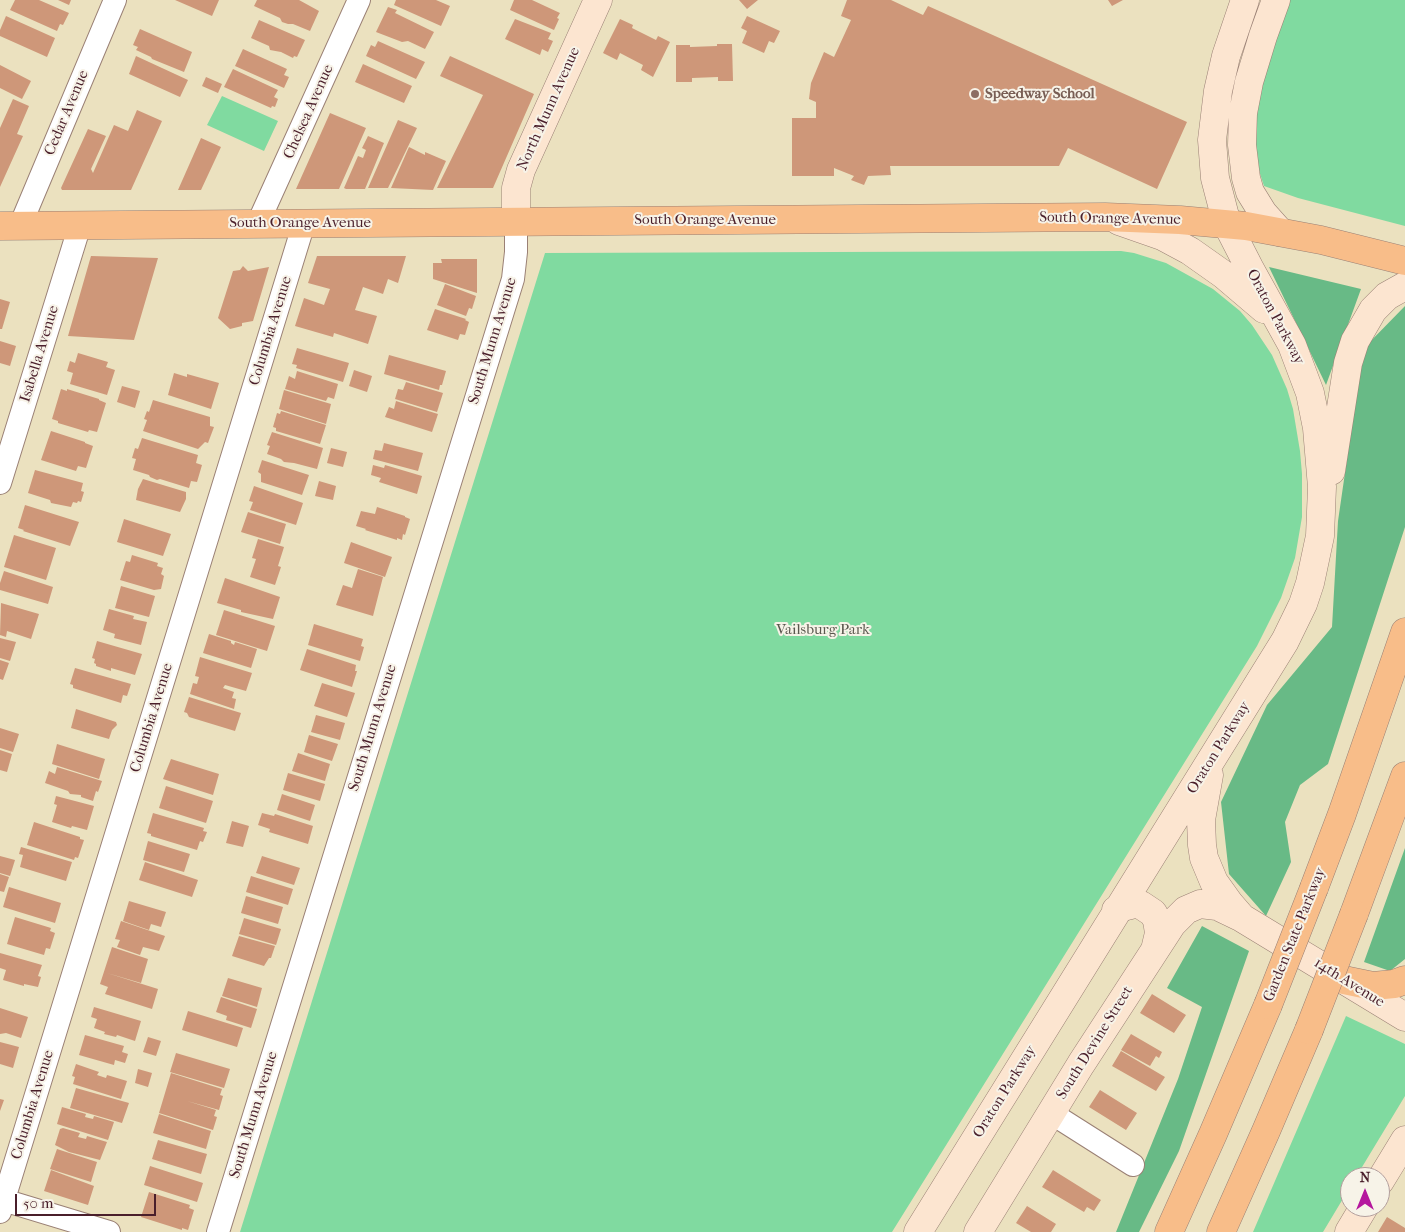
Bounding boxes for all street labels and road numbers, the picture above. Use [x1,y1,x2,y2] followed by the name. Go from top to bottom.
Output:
[514,45,584,173] street label: North Munn Avenue
[280,62,338,162] street label: Chelsea Avenue
[41,68,93,158] street label: Cedar Avenue
[1039,209,1181,229] street label: South Orange Avenue
[634,211,776,229] street label: South Orange Avenue
[229,214,371,232] street label: South Orange Avenue
[1242,266,1308,368] street label: Oraton Parkway
[246,274,296,388] street label: Columbia Avenue
[465,275,521,407] street label: South Munn Avenue
[17,303,63,405] street label: Isabella Avenue
[127,661,177,775] street label: Columbia Avenue
[345,662,401,794] street label: South Munn Avenue
[1183,699,1255,797] street label: Oraton Parkway
[1260,865,1330,1005] street label: Garden State Parkway
[1310,954,1388,1012] street label: 14th Avenue
[1053,983,1137,1103] street label: South Devine Street
[969,1043,1041,1141] street label: Oraton Parkway
[8,1048,58,1162] street label: Columbia Avenue
[226,1049,282,1181] street label: South Munn Avenue

